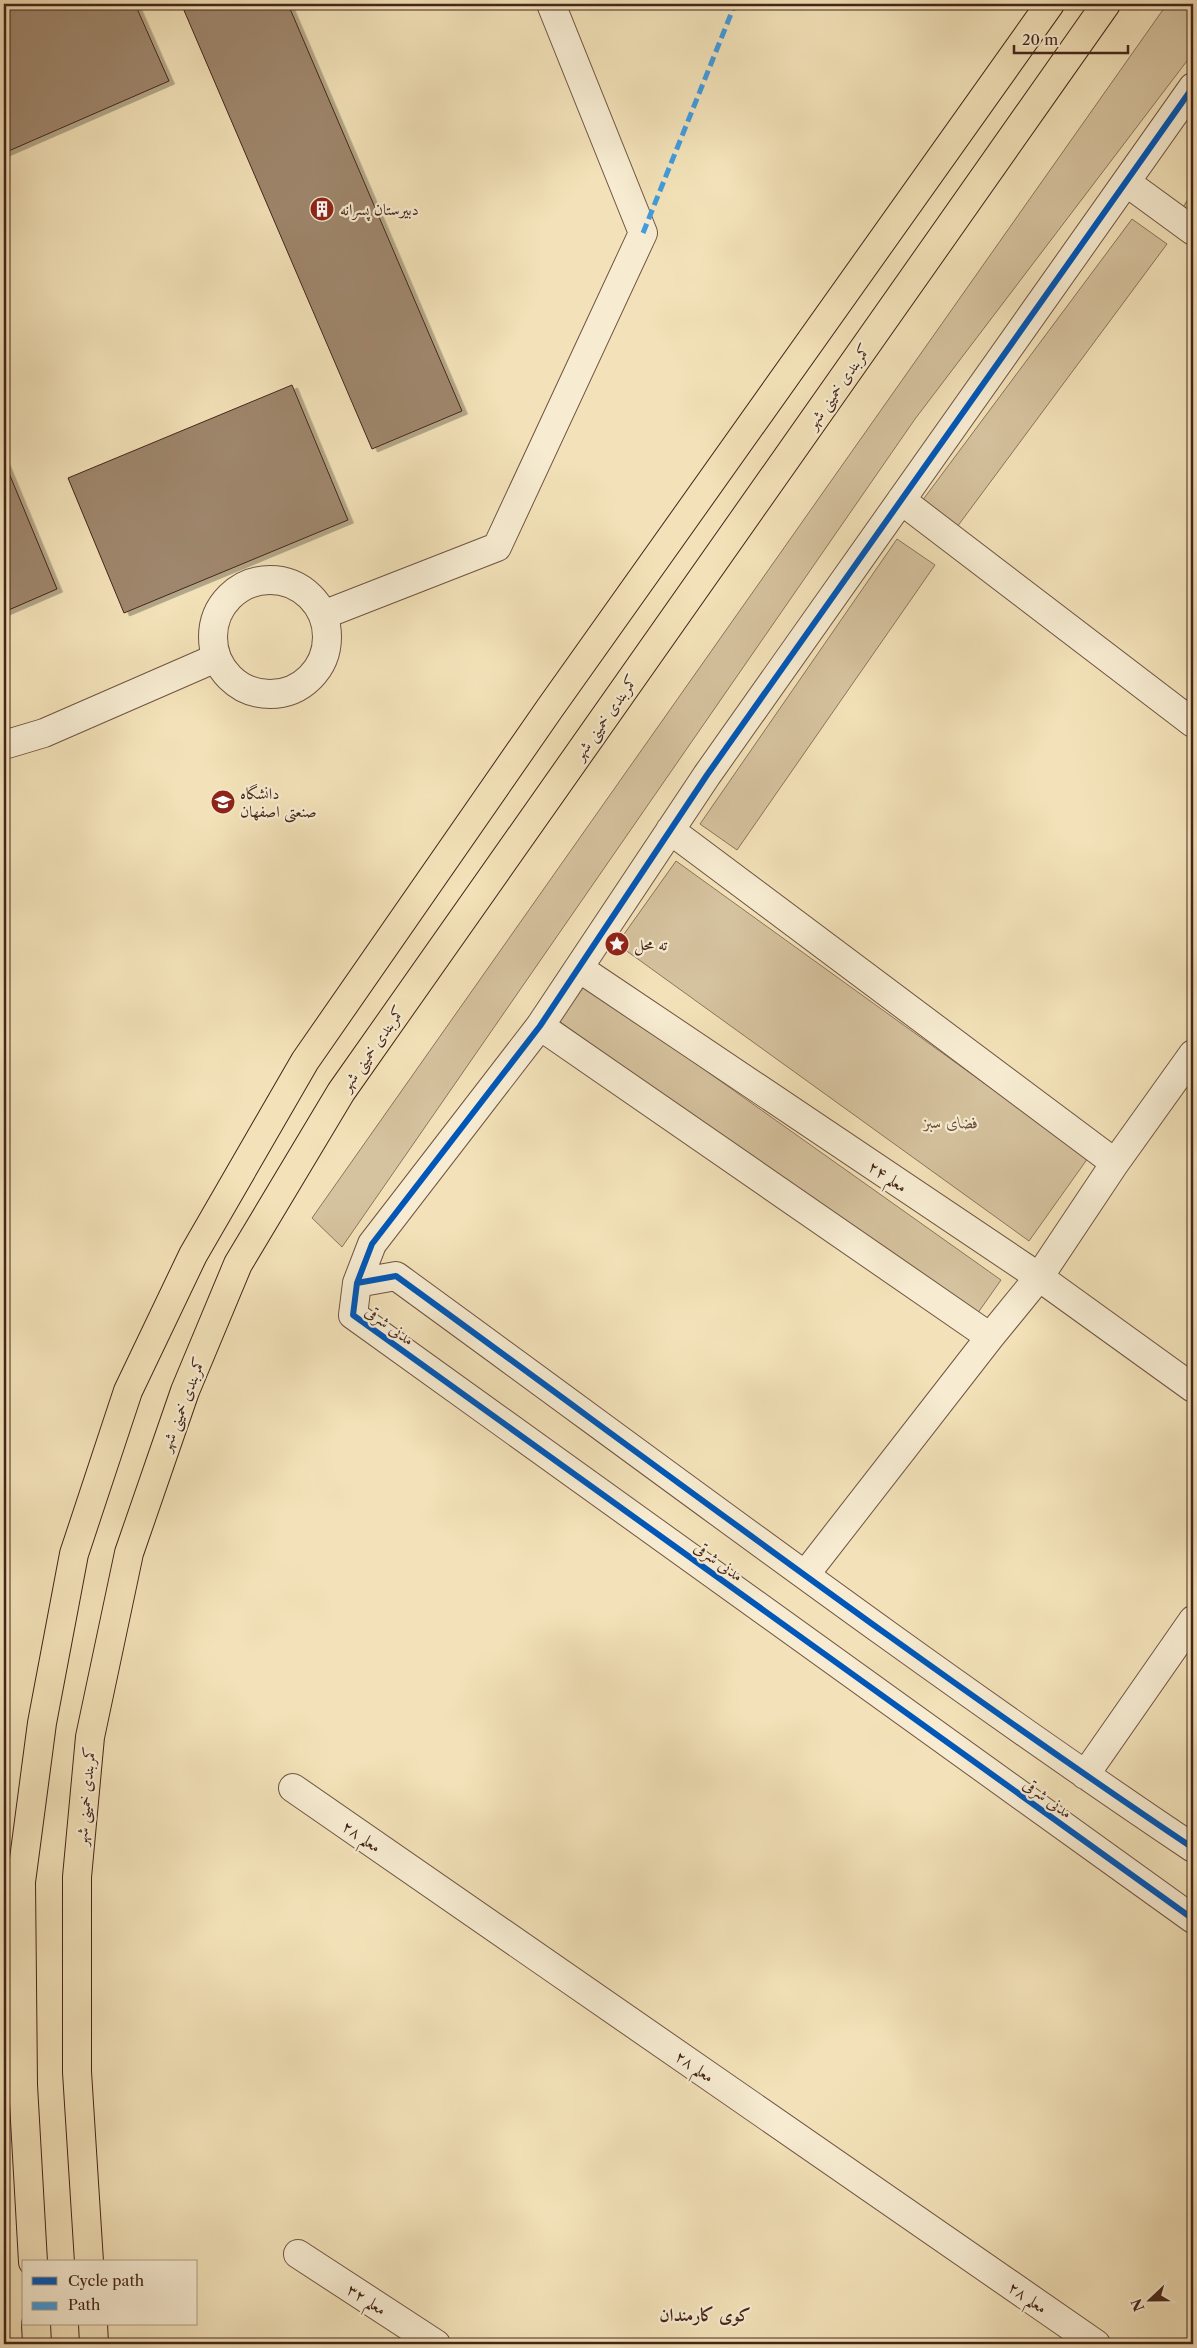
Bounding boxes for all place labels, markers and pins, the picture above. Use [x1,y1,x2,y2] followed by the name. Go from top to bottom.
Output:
[309,196,335,222] building icon: دبیرستان پسرانه
[340,199,419,222] place label: دبیرستان پسرانه
[240,783,317,823] place label: دانشگاه صنعتی اصفهان
[210,789,236,815] school or university icon: دانشگاه صنعتی اصفهان
[604,931,630,957] place icon: ته محل
[634,934,668,956] place label: ته محل

